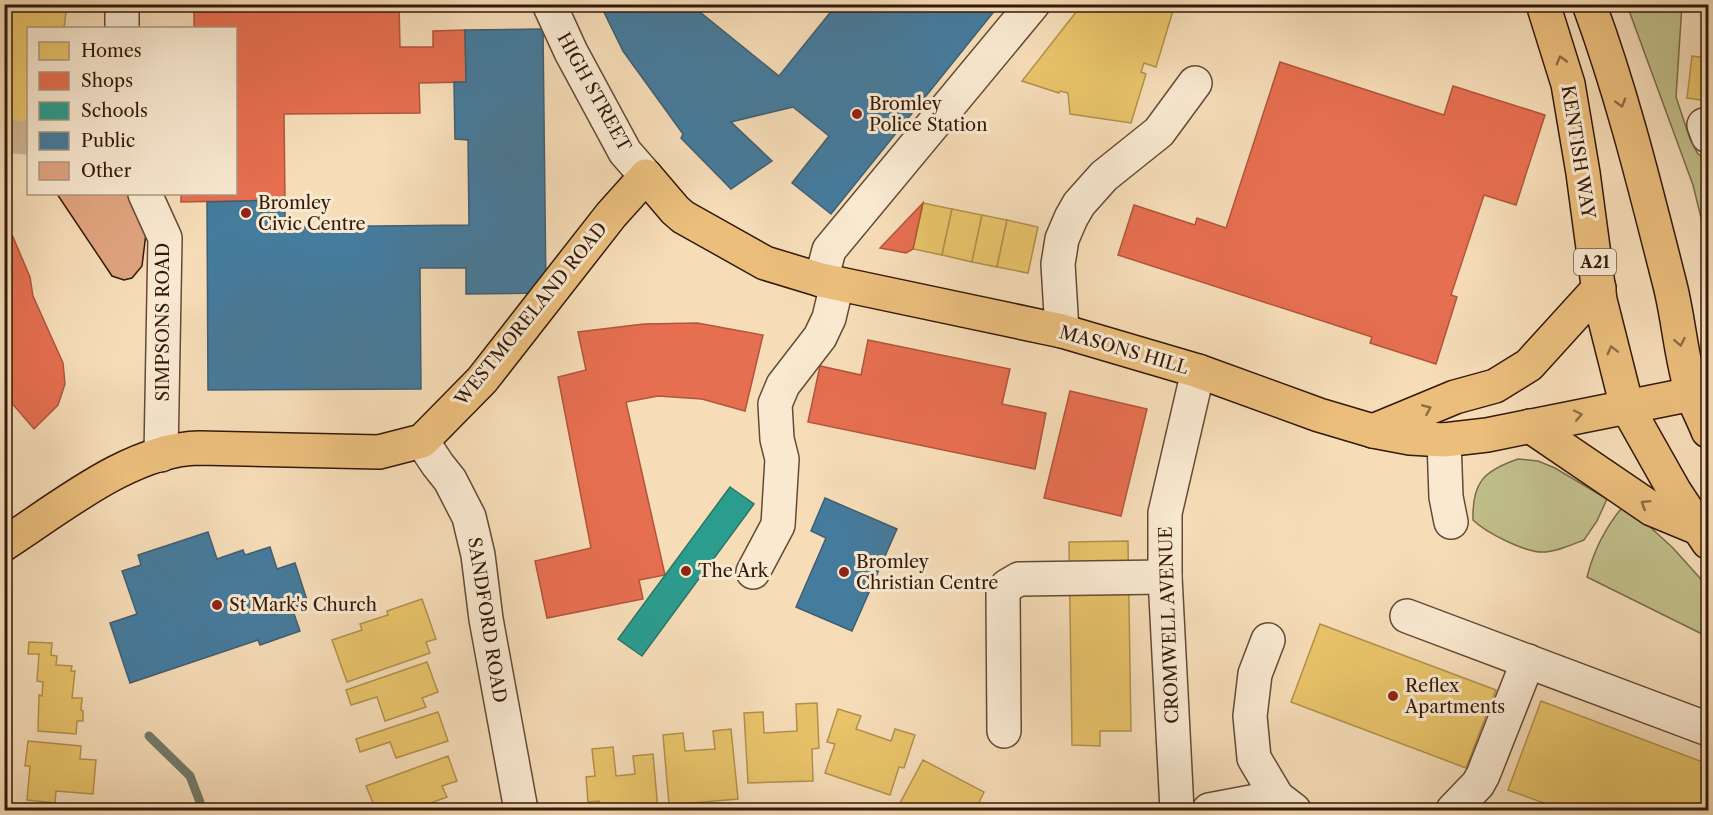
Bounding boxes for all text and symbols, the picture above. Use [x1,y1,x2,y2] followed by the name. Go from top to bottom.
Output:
[27,27,237,195] legend
[552,29,636,156] street label: HIGH STREET
[81,40,142,62] text: Homes
[1556,55,1568,66] one-way arrow
[81,70,133,92] text: Shops
[1557,84,1600,222] street label: KENTISH WAY
[869,93,987,136] place label: Bromley Police Station
[1614,97,1626,108] one-way arrow
[81,100,148,122] text: Schools
[850,107,864,121] marker: Bromley Police Station
[81,130,135,152] text: Public
[81,160,132,182] text: Other
[258,192,366,235] place label: Bromley Civic Centre
[239,206,253,220] marker: Bromley Civic Centre
[450,218,612,411] street label: WESTMORELAND ROAD
[152,243,174,401] street label: SIMPSONS ROAD
[1574,249,1616,275] road number: A21
[1057,321,1191,379] street label: MASONS HILL
[1673,336,1686,346] one-way arrow
[1607,345,1620,355] one-way arrow
[1421,404,1432,416] one-way arrow
[1573,410,1583,423] one-way arrow
[1641,500,1652,511] one-way arrow
[1155,526,1183,724] street label: CROMWELL AVENUE
[463,536,511,704] street label: SANDFORD ROAD
[856,551,998,594] place label: Bromley Christian Centre
[698,560,770,582] place label: The Ark
[679,564,693,578] marker: The Ark
[837,565,851,579] marker: Bromley Christian Centre
[229,594,377,616] place label: St Mark's Church
[210,598,224,612] marker: St Mark's Church
[1404,675,1505,718] place label: Reflex Apartments
[1386,689,1400,703] marker: Reflex Apartments

